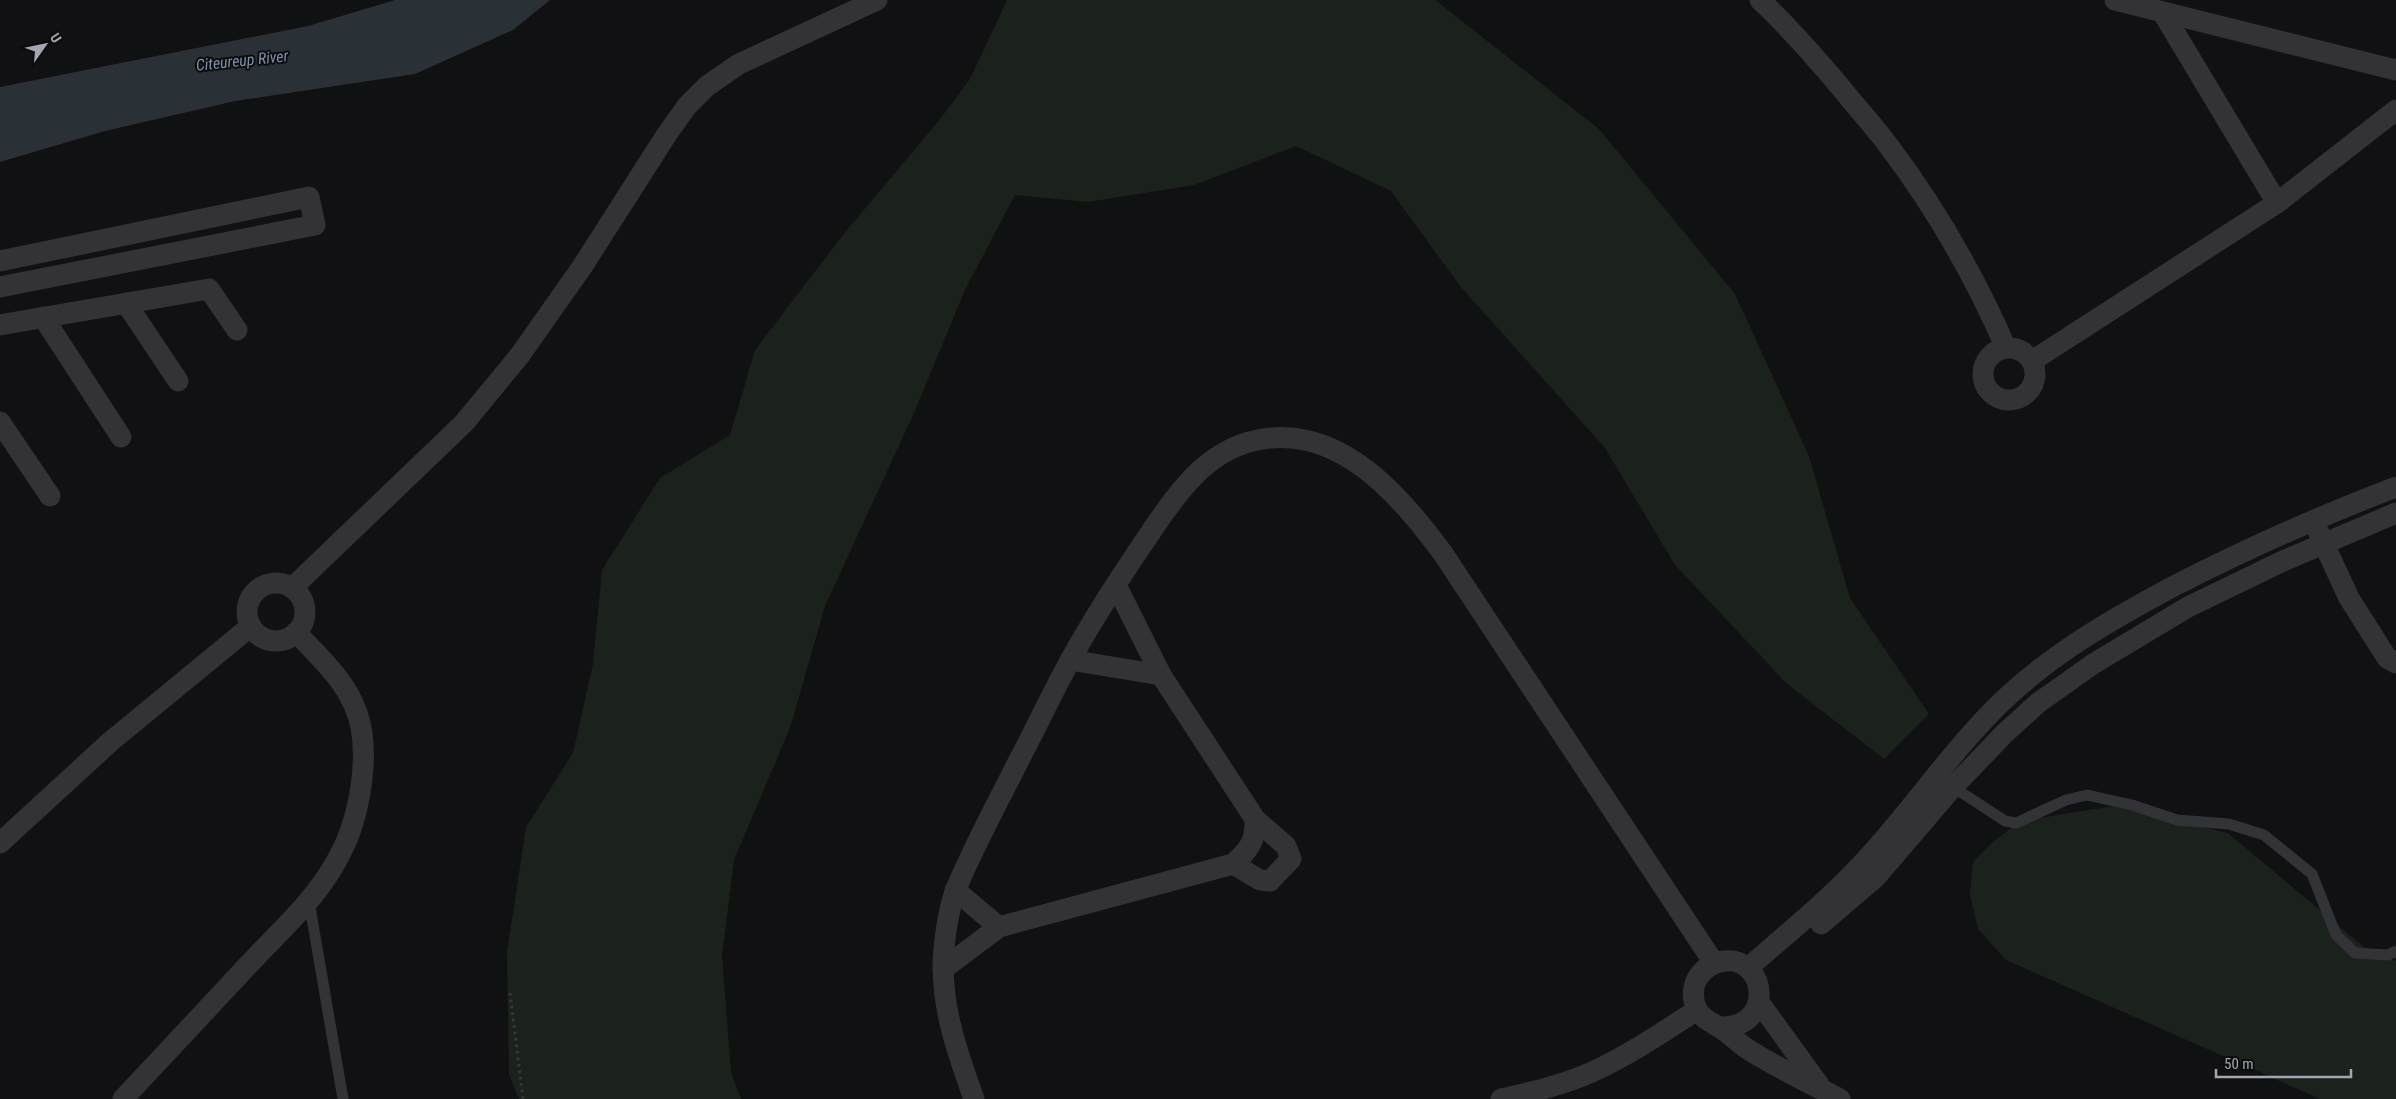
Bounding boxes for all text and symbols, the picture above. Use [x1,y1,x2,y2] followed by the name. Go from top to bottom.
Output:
[20,20,70,70] north arrow
[47,30,65,46] text: U
[195,46,290,75] water label: Citeureup River
[2216,1046,2351,1078] scale bar
[2224,1055,2254,1073] text: 50 m

